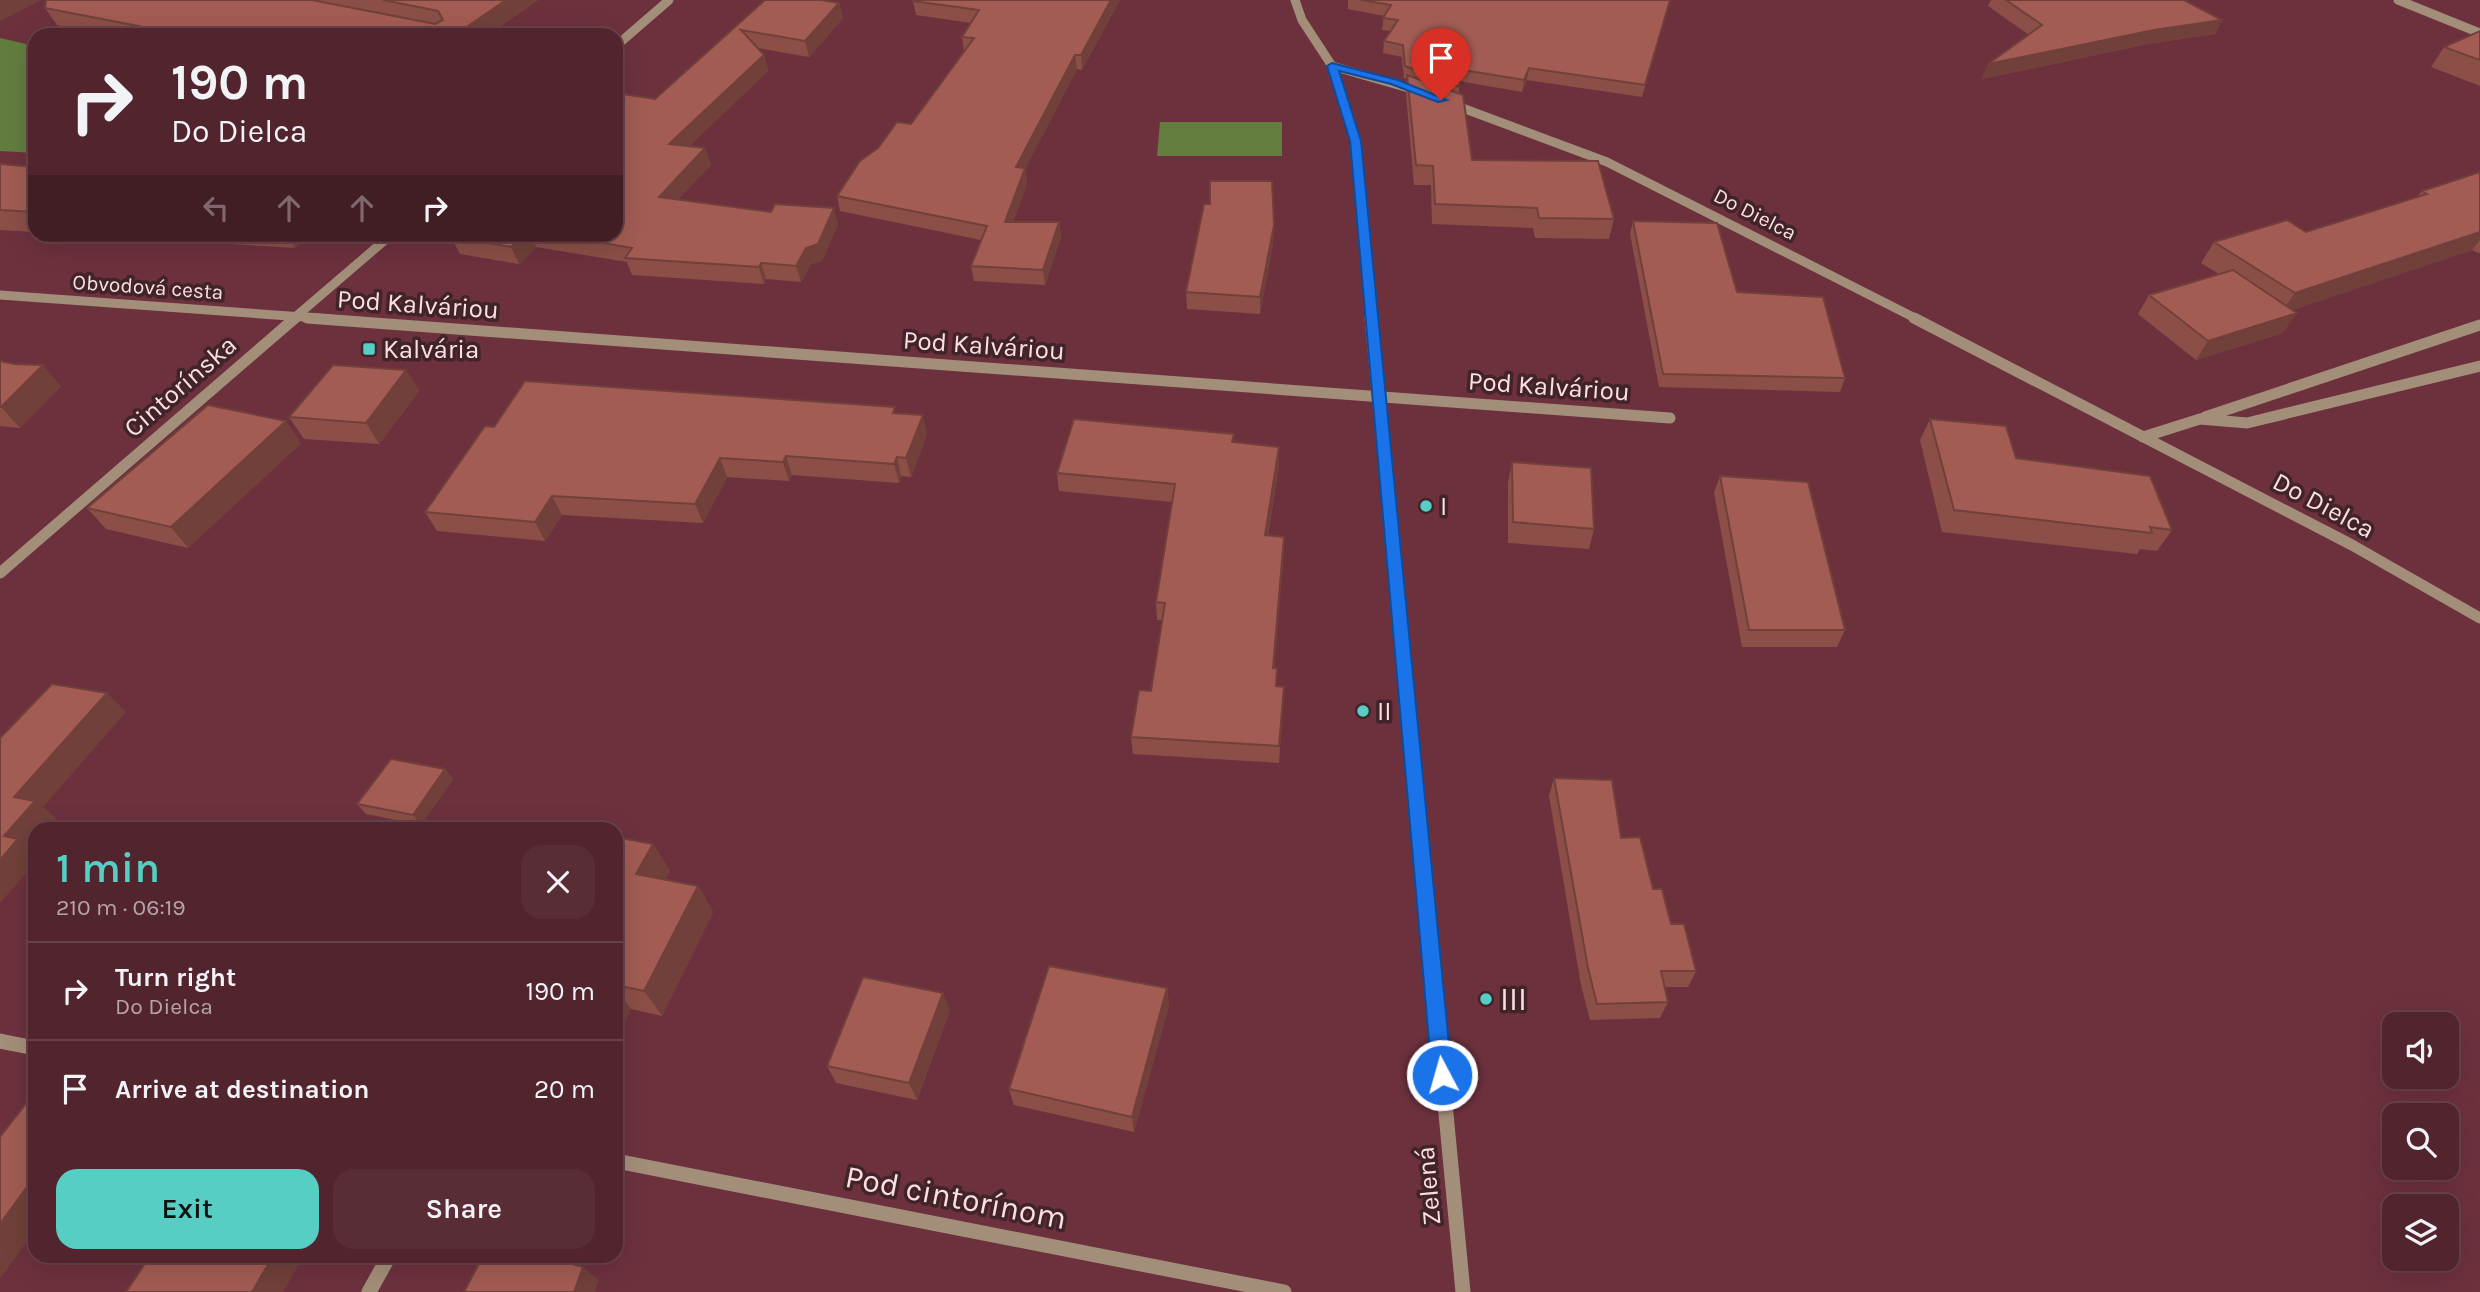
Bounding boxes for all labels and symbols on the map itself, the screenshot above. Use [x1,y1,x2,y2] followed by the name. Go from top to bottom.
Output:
[1411,28,1471,100] pin
[1710,183,1800,245] street label: Do Dielca
[72,270,224,304] street label: Obvodová cesta
[336,283,500,326] street label: Pod Kalváriou
[902,324,1066,367] street label: Pod Kalváriou
[118,329,243,444] street label: Cintorínska
[383,334,479,365] place label: Kalvária
[361,341,377,357] marker: Kalvária
[1467,365,1631,408] street label: Pod Kalváriou
[2268,466,2380,545] street label: Do Dielca
[1440,491,1447,522] place label: I
[1418,498,1434,514] marker: I
[1377,696,1392,727] place label: II
[1355,703,1371,719] marker: II
[1500,981,1527,1018] place label: III
[1478,991,1494,1007] marker: III
[1405,1038,1479,1112] position arrow
[1410,1145,1447,1227] street label: Zelená
[842,1158,1070,1237] street label: Pod cintorínom

